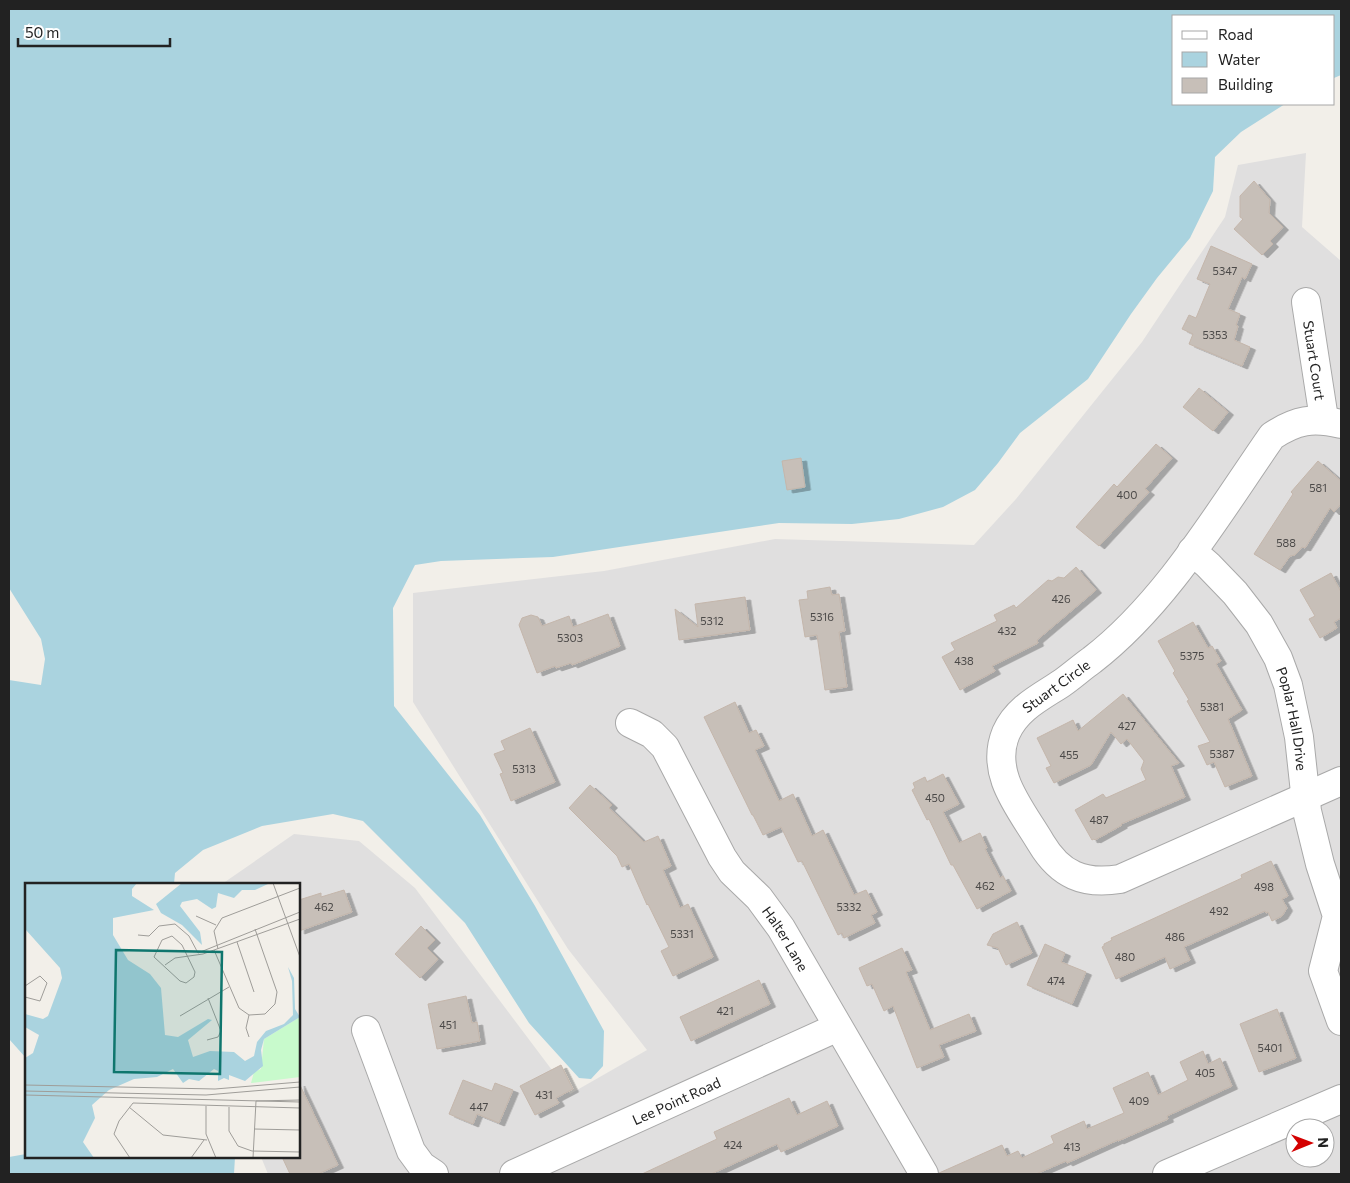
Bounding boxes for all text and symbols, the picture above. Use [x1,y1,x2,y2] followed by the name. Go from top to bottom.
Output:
[18,15,170,47] scale bar
[1172,15,1335,105] legend
[25,23,59,41] text: 50 m
[1218,25,1253,43] text: Road
[1218,50,1260,68] text: Water
[1218,75,1273,93] text: Building
[1213,264,1238,277] house number: 5347
[1300,319,1330,401] street label: Stuart Court
[1202,328,1228,341] house number: 5353
[1309,481,1327,494] house number: 581
[1117,488,1137,501] house number: 400
[1276,536,1296,549] house number: 588
[1051,592,1071,605] house number: 426
[810,610,834,623] house number: 5316
[700,614,724,627] house number: 5312
[998,624,1016,637] house number: 432
[557,631,583,644] house number: 5303
[1180,649,1204,662] house number: 5375
[954,654,974,667] house number: 438
[1019,656,1093,716] street label: Stuart Circle
[1273,664,1311,771] street label: Poplar Hall Drive
[1200,700,1224,713] house number: 5381
[1118,719,1136,732] house number: 427
[1209,747,1235,760] house number: 5387
[1059,748,1079,761] house number: 455
[512,762,536,775] house number: 5313
[925,791,945,804] house number: 450
[1089,813,1109,826] house number: 487
[975,879,995,892] house number: 462
[1254,880,1274,893] house number: 498
[25,883,300,1158] inset map
[314,900,334,913] house number: 462
[837,900,861,913] house number: 5332
[759,903,813,974] street label: Halter Lane
[1209,904,1229,917] house number: 492
[670,927,694,940] house number: 5331
[1165,930,1185,943] house number: 486
[1115,950,1135,963] house number: 480
[1047,974,1065,987] house number: 474
[716,1004,734,1017] house number: 421
[439,1018,457,1031] house number: 451
[1258,1041,1282,1054] house number: 5401
[1195,1066,1215,1079] house number: 405
[629,1073,723,1128] street label: Lee Point Road
[535,1088,553,1101] house number: 431
[1129,1094,1150,1107] house number: 409
[470,1100,489,1113] house number: 447
[1285,1118,1335,1168] north arrow
[1315,1137,1332,1148] text: N
[724,1138,743,1151] house number: 424
[1063,1140,1081,1153] house number: 413

